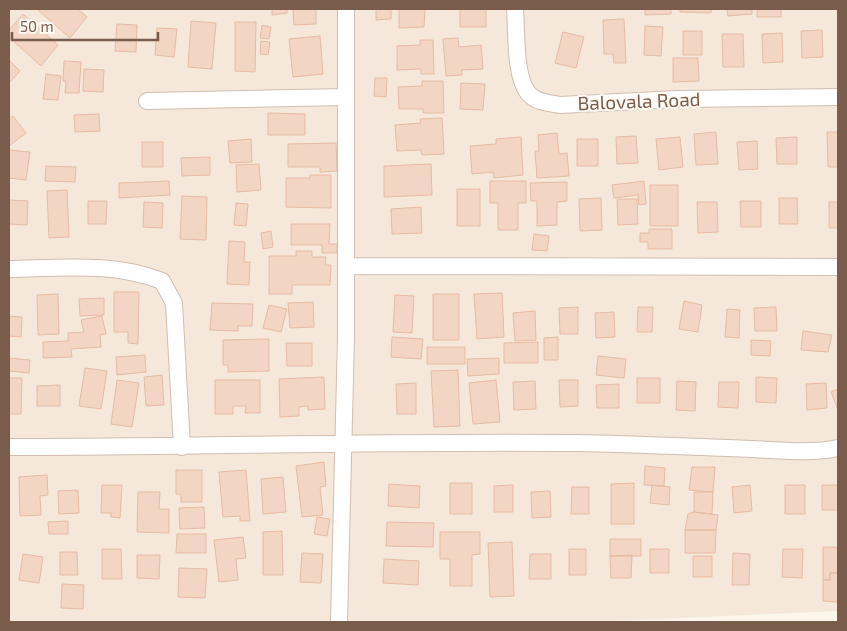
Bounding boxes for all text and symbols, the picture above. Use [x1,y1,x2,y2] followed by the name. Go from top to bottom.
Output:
[12,10,159,42] scale bar
[20,17,54,35] text: 50 m
[577,87,701,114] street label: Balovala Road

